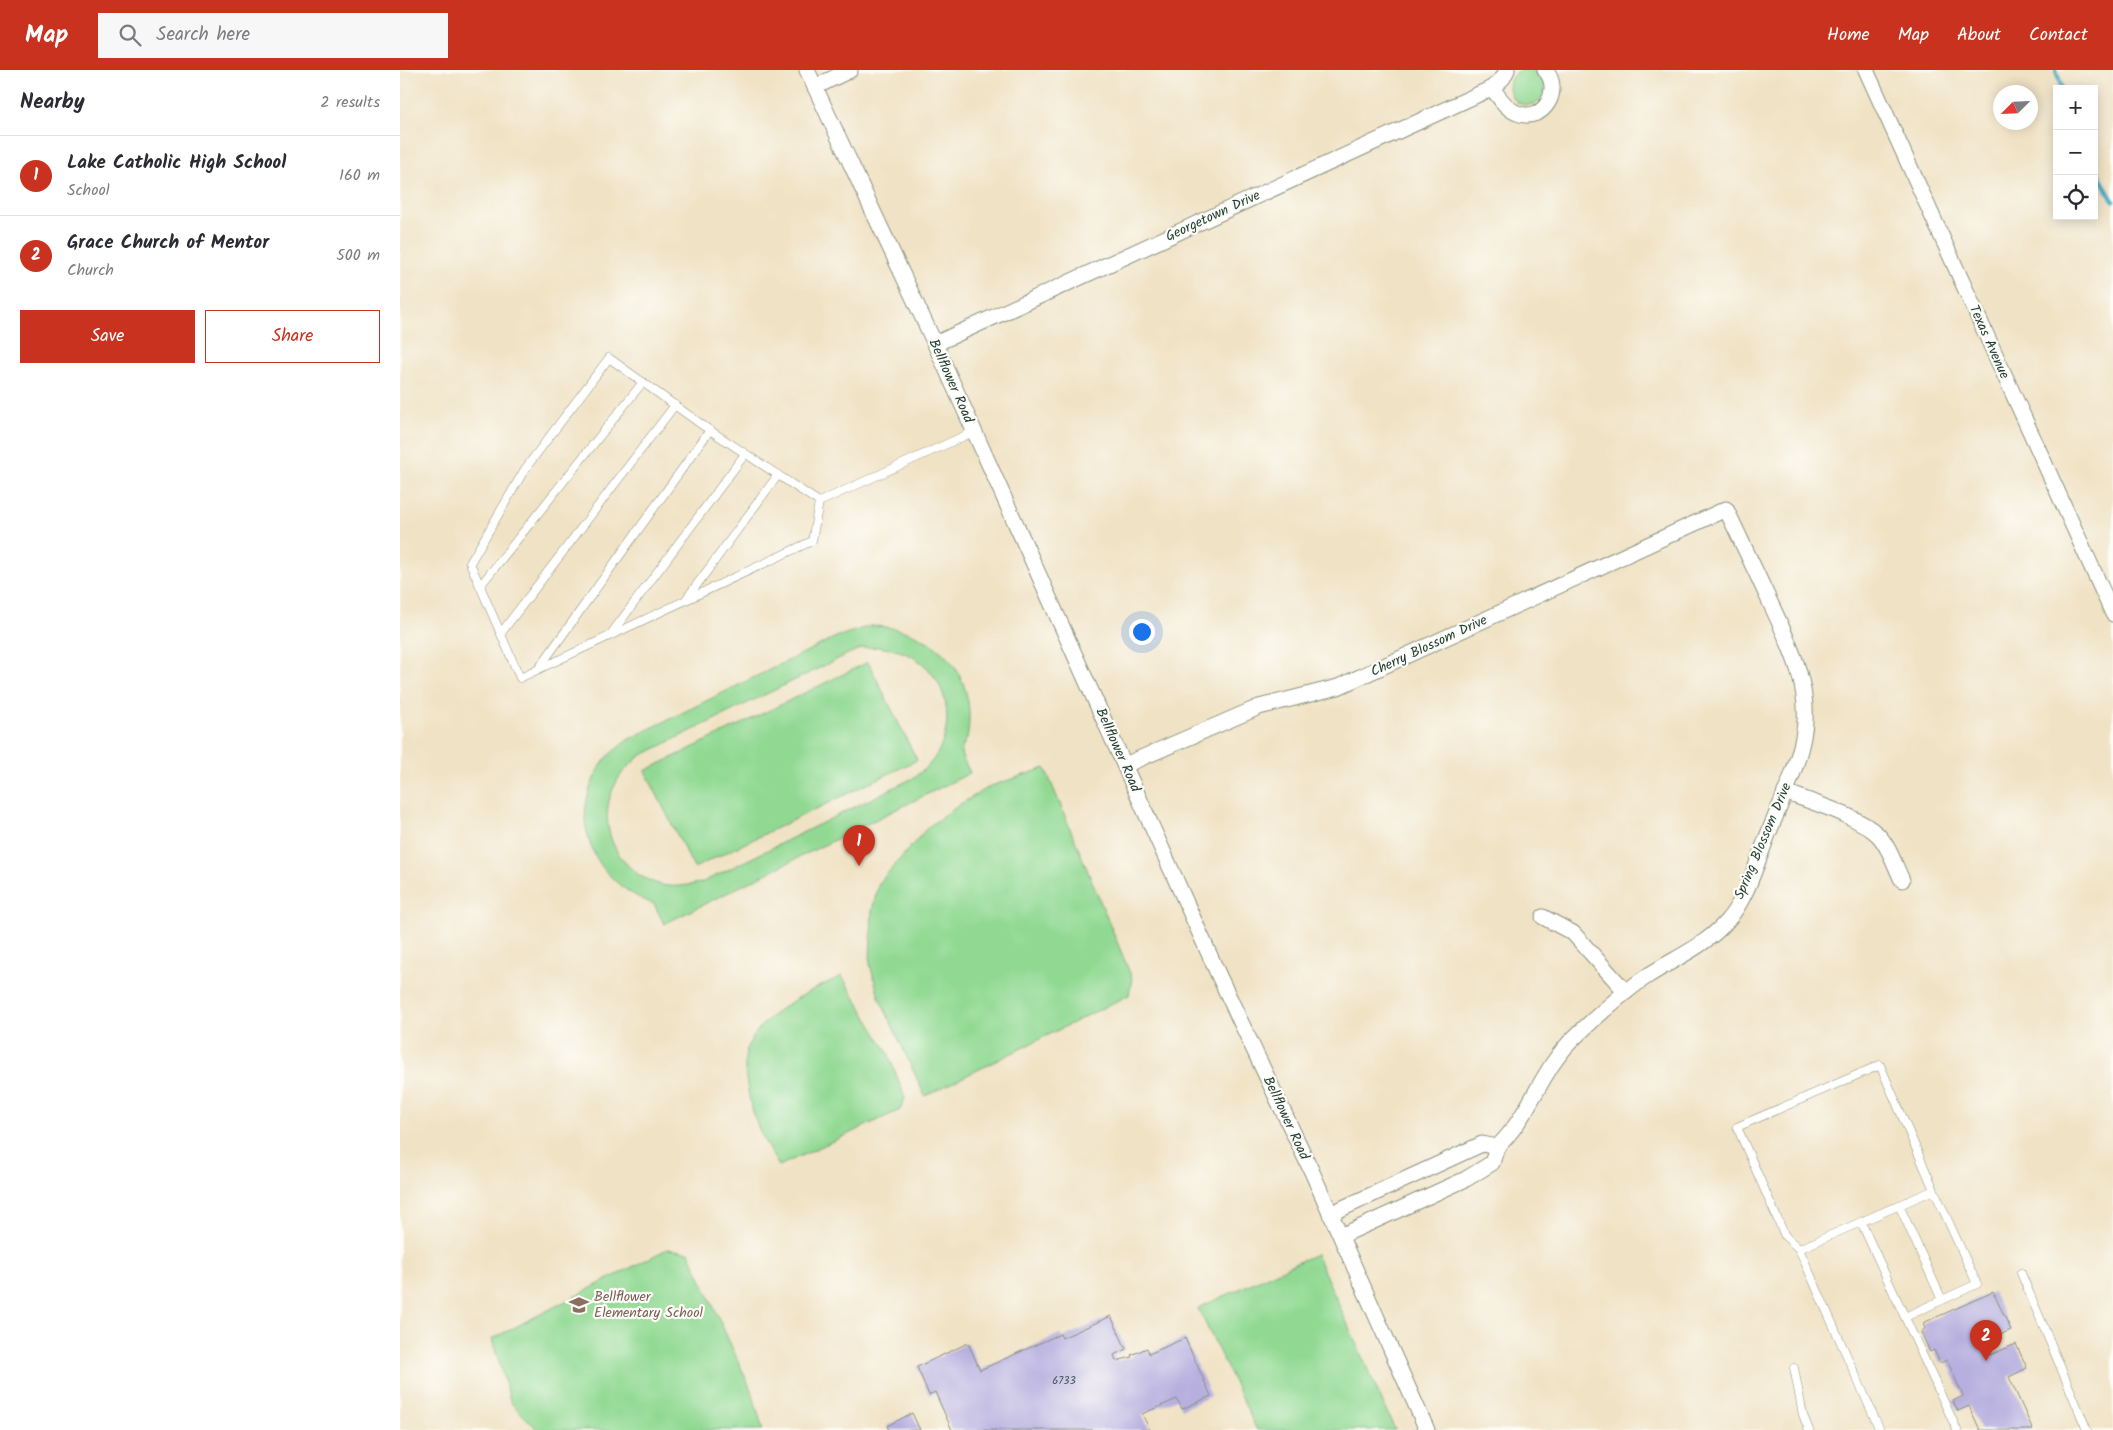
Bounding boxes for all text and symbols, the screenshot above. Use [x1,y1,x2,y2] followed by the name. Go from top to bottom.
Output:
[98,13,448,58] search box
[25,16,68,55] text: Map
[156,20,250,50] text: Search here
[116,21,144,49] icon: search
[1827,21,1870,50] text: Home
[1898,21,1929,50] text: Map
[1957,21,2001,50] text: About
[2029,21,2088,50] text: Contact
[1993,85,2038,130] north arrow
[2053,85,2098,220] map controls
[2053,85,2098,130] button: +
[20,86,85,119] text: Nearby
[320,90,380,115] text: 2 results
[2053,130,2098,175] button: −
[67,148,286,178] text: Lake Catholic High School
[34,163,38,188] text: 1
[339,163,380,188] text: 160 m
[2053,175,2098,220] button: locate
[67,178,110,203] text: School
[1162,184,1265,248] street label: Georgetown Drive
[67,228,269,258] text: Grace Church of Mentor
[31,243,41,268] text: 2
[336,243,380,268] text: 500 m
[67,258,114,283] text: Church
[1963,301,2015,383] street label: Texas Avenue
[20,310,195,363] button: Save
[205,310,380,363] button: Share
[923,335,980,428] street label: Bellflower Road
[1367,609,1492,683] street label: Cherry Blossom Drive
[1129,619,1155,645] your location
[1090,704,1147,797] street label: Bellflower Road
[1729,779,1798,903] street label: Spring Blossom Drive
[843,825,875,866] pin: 1
[1257,1073,1315,1164] street label: Bellflower Road
[594,1286,703,1324] place label: Bellflower Elementary School
[568,1294,590,1316] school or university icon: Bellflower Elementary School
[1970,1320,2002,1361] pin: 2
[1052,1372,1076,1390] house number: 6733

